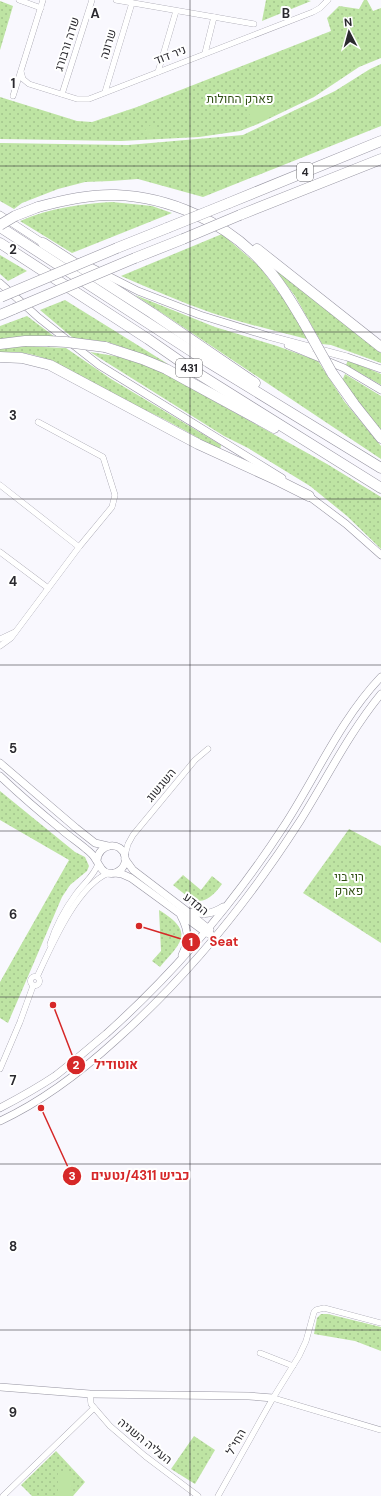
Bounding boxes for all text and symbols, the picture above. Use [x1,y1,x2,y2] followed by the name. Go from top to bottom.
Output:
[90,5,100,22] text: A
[282,5,290,22] text: B
[329,12,369,52] north arrow
[51,15,83,73] street label: שדה ורבורג
[343,15,353,29] text: N
[96,27,120,61] street label: שרונה
[152,42,188,68] street label: ניר דוד
[11,75,15,92] text: 1
[207,91,273,107] park label: פארק החולות
[297,163,313,181] road number: 4
[9,241,17,258] text: 2
[176,359,202,377] road number: 431
[9,407,17,424] text: 3
[9,573,17,590] text: 4
[9,740,17,757] text: 5
[142,765,180,805] street label: השגשוג
[334,869,364,899] park label: רוי בוי פארק
[180,889,212,919] street label: המדע
[9,906,17,923] text: 6
[181,929,246,954] callout: Seat
[210,933,238,950] text: Seat
[189,934,193,950] text: 1
[66,1052,146,1077] callout: אוטודיל
[94,1056,138,1073] text: אוטודיל
[73,1057,80,1073] text: 2
[10,1072,17,1089] text: 7
[62,1163,197,1188] callout: כביש 4311/נטעים
[91,1167,189,1184] text: כביש 4311/נטעים
[68,1168,76,1184] text: 3
[9,1238,17,1255] text: 8
[9,1404,17,1421] text: 9
[114,1414,176,1468] street label: העליה השניה
[222,1426,250,1458] street label: החי"ל

